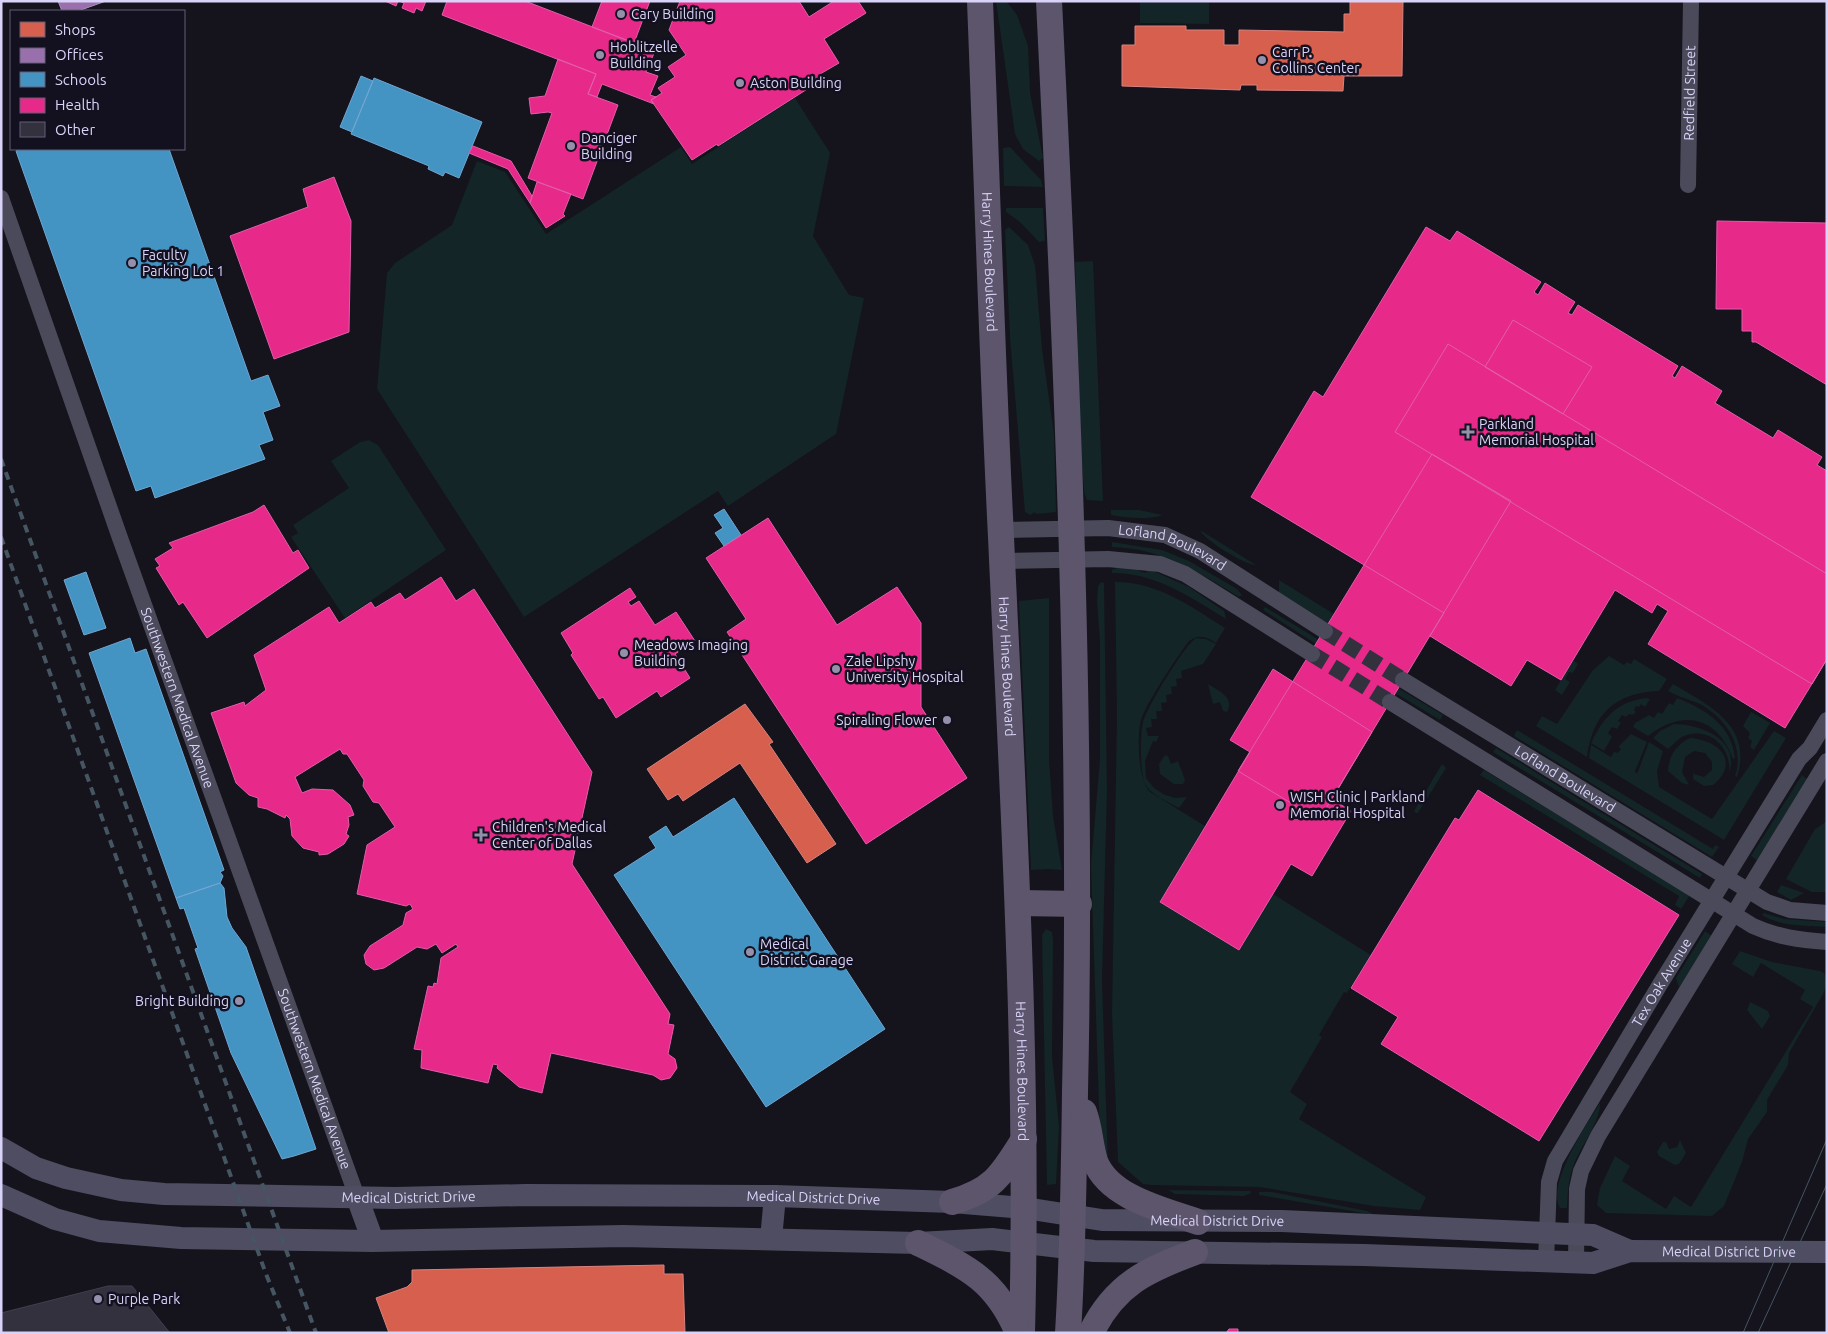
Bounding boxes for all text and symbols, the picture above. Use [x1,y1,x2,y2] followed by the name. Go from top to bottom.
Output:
[631,6,714,22] place label: Cary Building
[615,8,627,20] marker: Cary Building
[10,10,185,150] legend
[55,21,96,38] text: Shops
[610,39,678,71] place label: Hoblitzelle Building
[1272,44,1360,76] place label: Carr P. Collins Center
[1681,45,1698,141] street label: Redfield Street
[55,46,103,63] text: Offices
[594,49,606,61] marker: Hoblitzelle Building
[1256,54,1268,66] marker: Carr P. Collins Center
[55,71,106,88] text: Schools
[750,75,842,91] place label: Aston Building
[734,77,746,89] marker: Aston Building
[55,96,100,113] text: Health
[55,121,95,138] text: Other
[581,130,638,162] place label: Danciger Building
[565,140,577,152] marker: Danciger Building
[979,192,1000,332] street label: Harry Hines Boulevard
[142,247,224,279] place label: Faculty Parking Lot 1
[126,257,138,269] marker: Faculty Parking Lot 1
[1479,416,1594,448] place label: Parkland Memorial Hospital
[1461,425,1475,439] marker: Parkland Memorial Hospital
[1117,521,1229,574] street label: Lofland Boulevard
[996,596,1018,737] street label: Harry Hines Boulevard
[138,605,217,790] street label: Southwestern Medical Avenue
[634,637,748,669] place label: Meadows Imaging Building
[618,647,630,659] marker: Meadows Imaging Building
[846,653,964,685] place label: Zale Lipshy University Hospital
[830,663,842,675] marker: Zale Lipshy University Hospital
[836,712,938,728] place label: Spiraling Flower
[941,714,953,726] marker: Spiraling Flower
[1512,742,1618,816] street label: Lofland Boulevard
[1290,789,1425,821] place label: WISH Clinic | Parkland Memorial Hospital
[1274,799,1286,811] marker: WISH Clinic | Parkland Memorial Hospital
[492,819,606,851] place label: Children's Medical Center of Dallas
[474,828,488,842] marker: Children's Medical Center of Dallas
[1629,935,1695,1029] street label: Tex Oak Avenue
[760,936,854,968] place label: Medical District Garage
[744,946,756,958] marker: Medical District Garage
[275,986,354,1171] street label: Southwestern Medical Avenue
[135,993,229,1009] place label: Bright Building
[233,995,245,1007] marker: Bright Building
[1013,1001,1031,1141] street label: Harry Hines Boulevard
[341,1188,476,1206] street label: Medical District Drive
[746,1188,881,1208] street label: Medical District Drive
[1150,1212,1284,1229] street label: Medical District Drive
[1662,1243,1796,1260] street label: Medical District Drive
[108,1291,180,1307] place label: Purple Park
[92,1293,104,1305] marker: Purple Park

